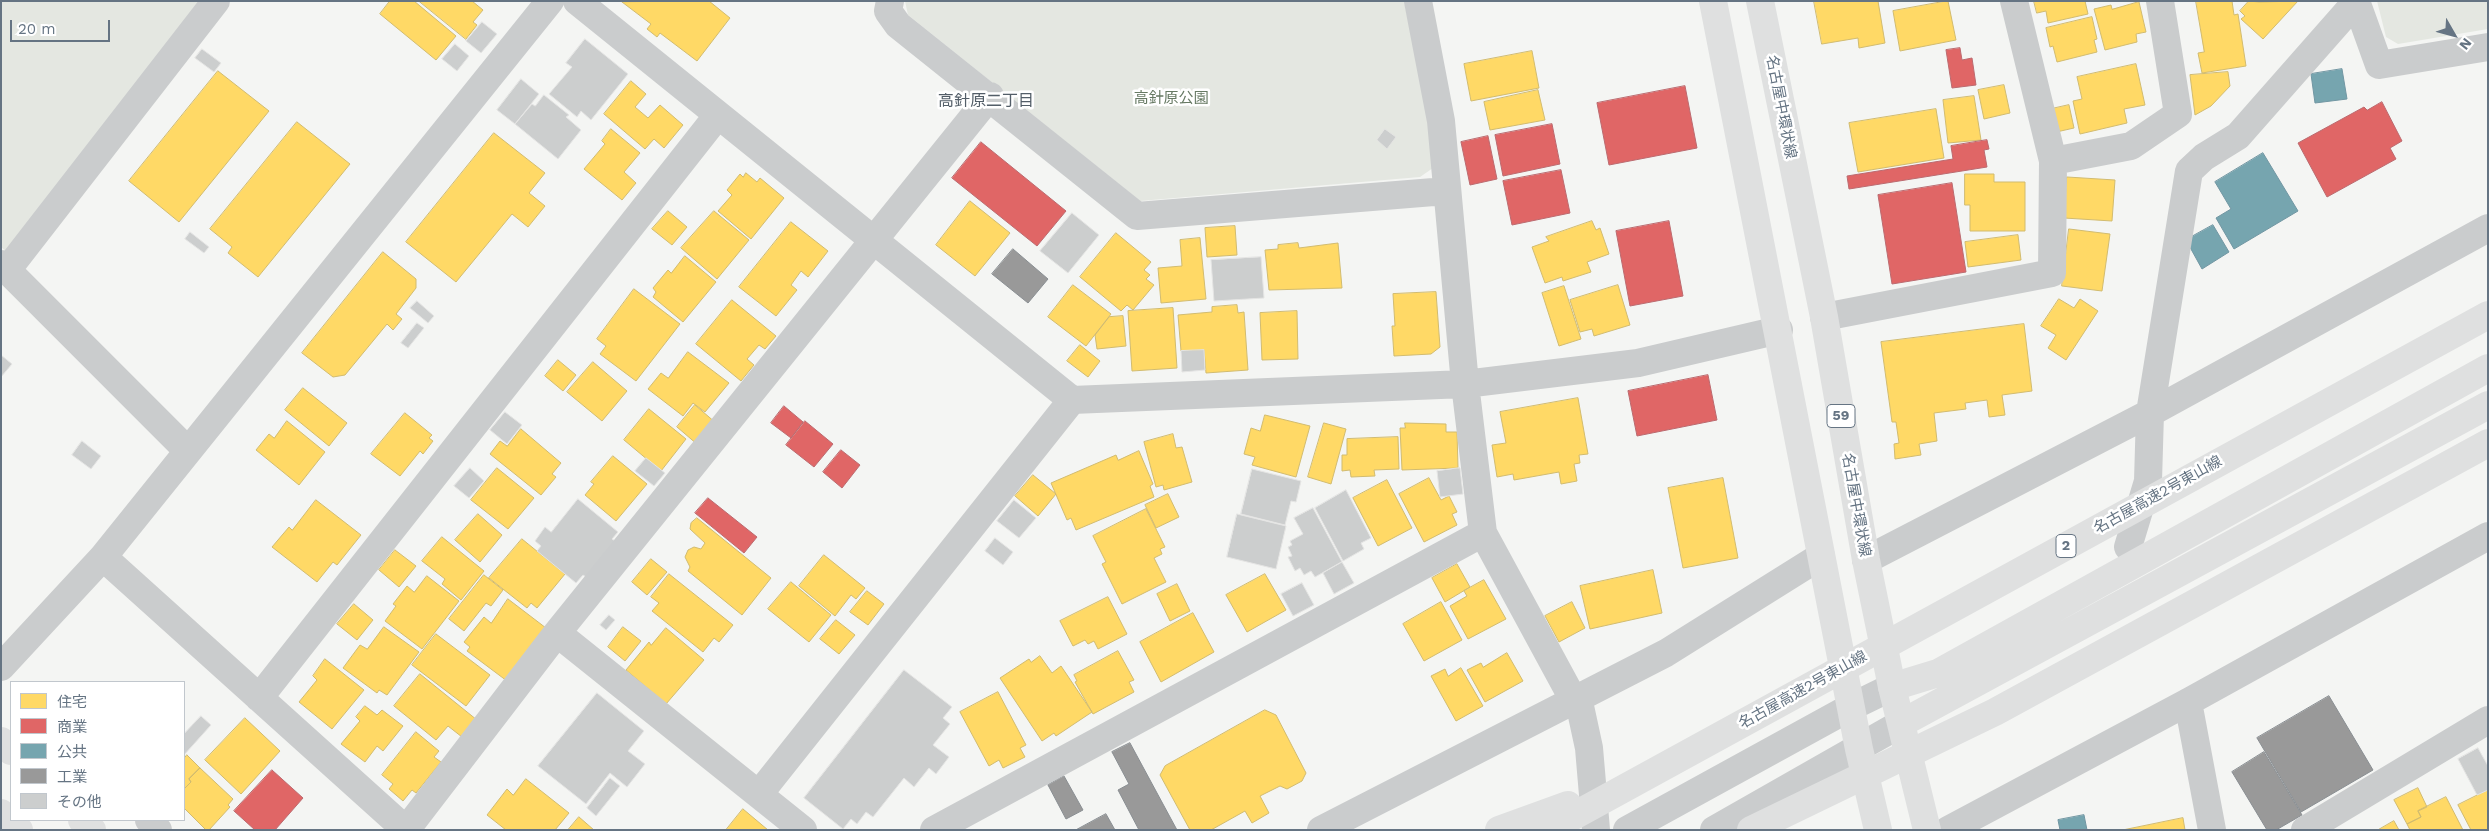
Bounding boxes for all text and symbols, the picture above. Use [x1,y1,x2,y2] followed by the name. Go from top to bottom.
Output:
[12,10,112,42] scale bar
[2429,10,2479,60] north arrow
[18,20,56,38] text: 20 m
[2456,35,2475,53] text: N
[1762,54,1800,160] street label: 名古屋中環状線
[1134,90,1208,108] park label: 高針原公園
[938,91,1034,111] district label: 高針原二丁目
[1827,404,1855,428] road number: 59
[1838,452,1874,558] street label: 名古屋中環状線
[2091,452,2225,538] street label: 名古屋高速2号東山線
[2056,534,2076,558] road number: 2
[1736,647,1870,733] street label: 名古屋高速2号東山線
[10,681,185,821] legend
[57,693,87,711] text: 住宅
[57,718,87,736] text: 商業
[57,743,87,761] text: 公共
[57,768,87,786] text: 工業
[57,793,102,811] text: その他

